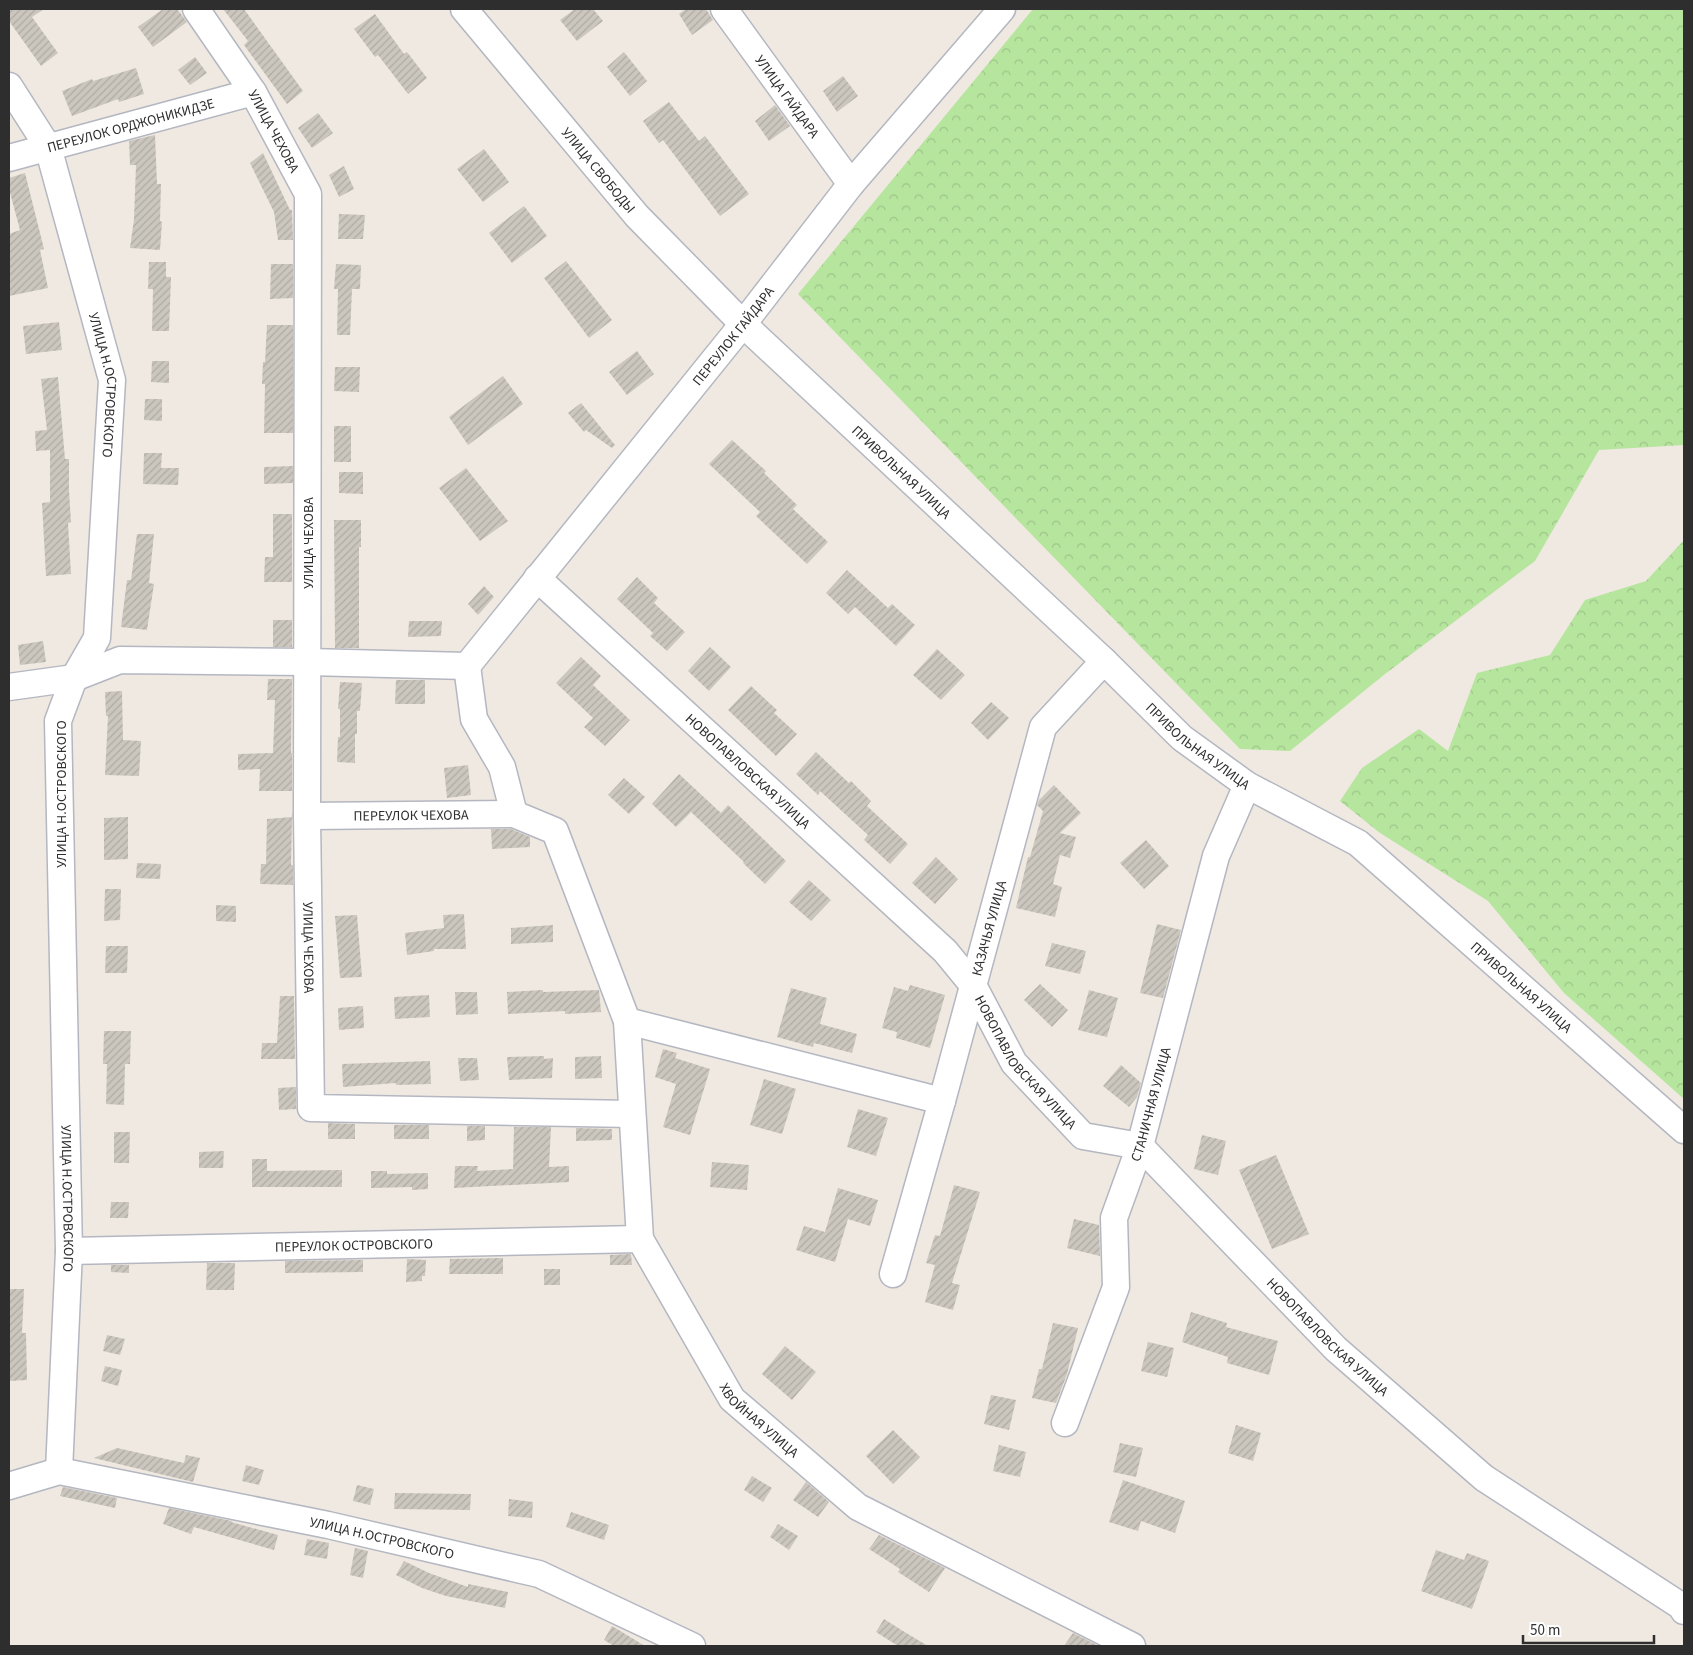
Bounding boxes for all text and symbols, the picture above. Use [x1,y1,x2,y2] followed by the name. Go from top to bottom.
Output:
[750,51,824,143] street label: УЛИЦА ГАЙДАРА
[243,86,304,177] street label: УЛИЦА ЧЕХОВА
[45,94,217,158] street label: ПЕРЕУЛОК ОРДЖОНИКИДЗЕ
[556,124,640,218] street label: УЛИЦА СВОБОДЫ
[688,282,780,390] street label: ПЕРЕУЛОК ГАЙДАРА
[83,310,122,458] street label: УЛИЦА Н.ОСТРОВСКОГО
[847,421,955,524] street label: ПРИВОЛЬНАЯ УЛИЦА
[299,497,319,589] street label: УЛИЦА ЧЕХОВА
[1141,698,1254,795] street label: ПРИВОЛЬНАЯ УЛИЦА
[681,709,815,834] street label: НОВОПАВЛОВСКАЯ УЛИЦА
[52,720,72,868] street label: УЛИЦА Н.ОСТРОВСКОГО
[353,805,469,827] street label: ПЕРЕУЛОК ЧЕХОВА
[967,878,1012,978] street label: КАЗАЧЬЯ УЛИЦА
[297,901,318,994] street label: УЛИЦА ЧЕХОВА
[1466,938,1576,1038] street label: ПРИВОЛЬНАЯ УЛИЦА
[969,992,1081,1134] street label: НОВОПАВЛОВСКАЯ УЛИЦА
[1126,1045,1177,1165] street label: СТАНИЧНАЯ УЛИЦА
[55,1124,78,1273] street label: УЛИЦА Н.ОСТРОВСКОГО
[275,1234,433,1258] street label: ПЕРЕУЛОК ОСТРОВСКОГО
[1261,1274,1393,1402] street label: НОВОПАВЛОВСКАЯ УЛИЦА
[714,1379,803,1463] street label: ХВОЙНАЯ УЛИЦА
[308,1513,456,1565] street label: УЛИЦА Н.ОСТРОВСКОГО
[1523,1612,1654,1644] scale bar
[1530,1620,1560,1641] text: 50 m

